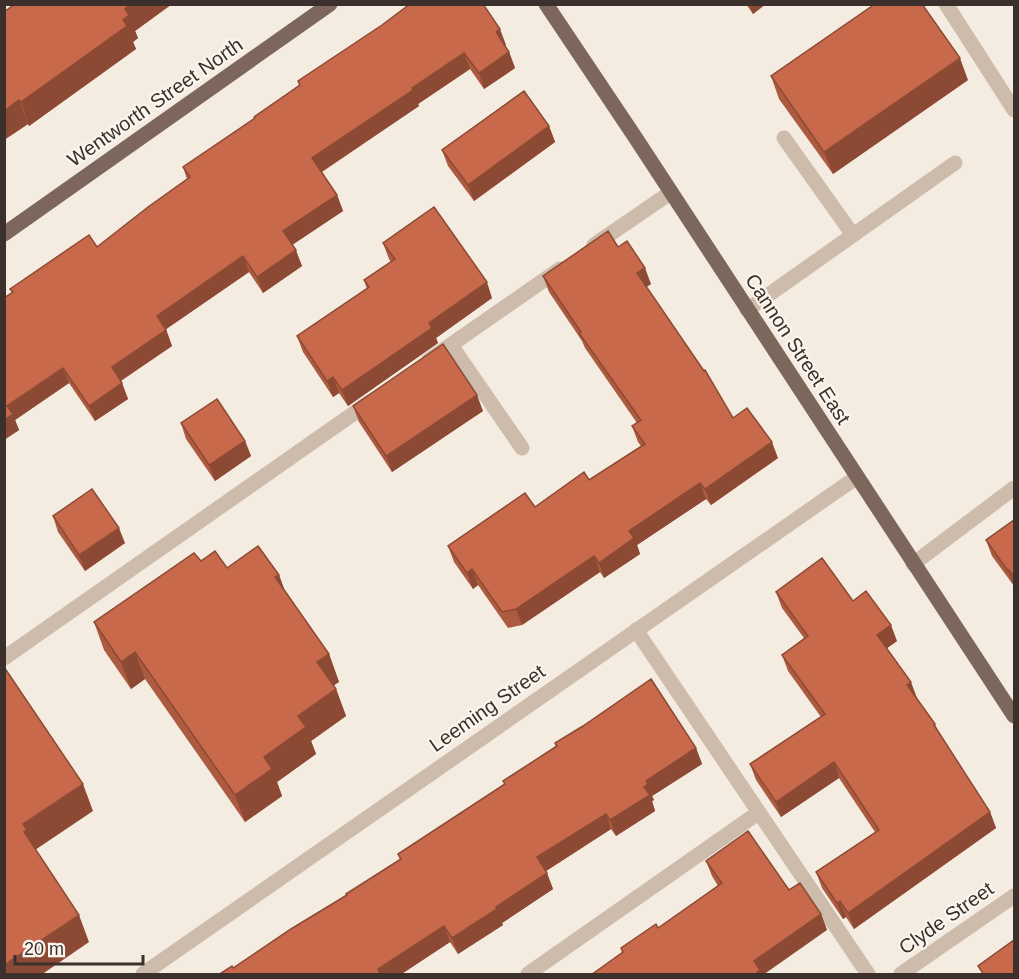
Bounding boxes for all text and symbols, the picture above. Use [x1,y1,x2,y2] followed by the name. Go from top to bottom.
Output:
[63,33,247,171] street label: Wentworth Street North
[741,270,855,429] street label: Cannon Street East
[425,660,549,756] street label: Leeming Street
[895,877,998,959] street label: Clyde Street
[15,928,142,966] scale bar
[24,939,64,959] text: 20 m

